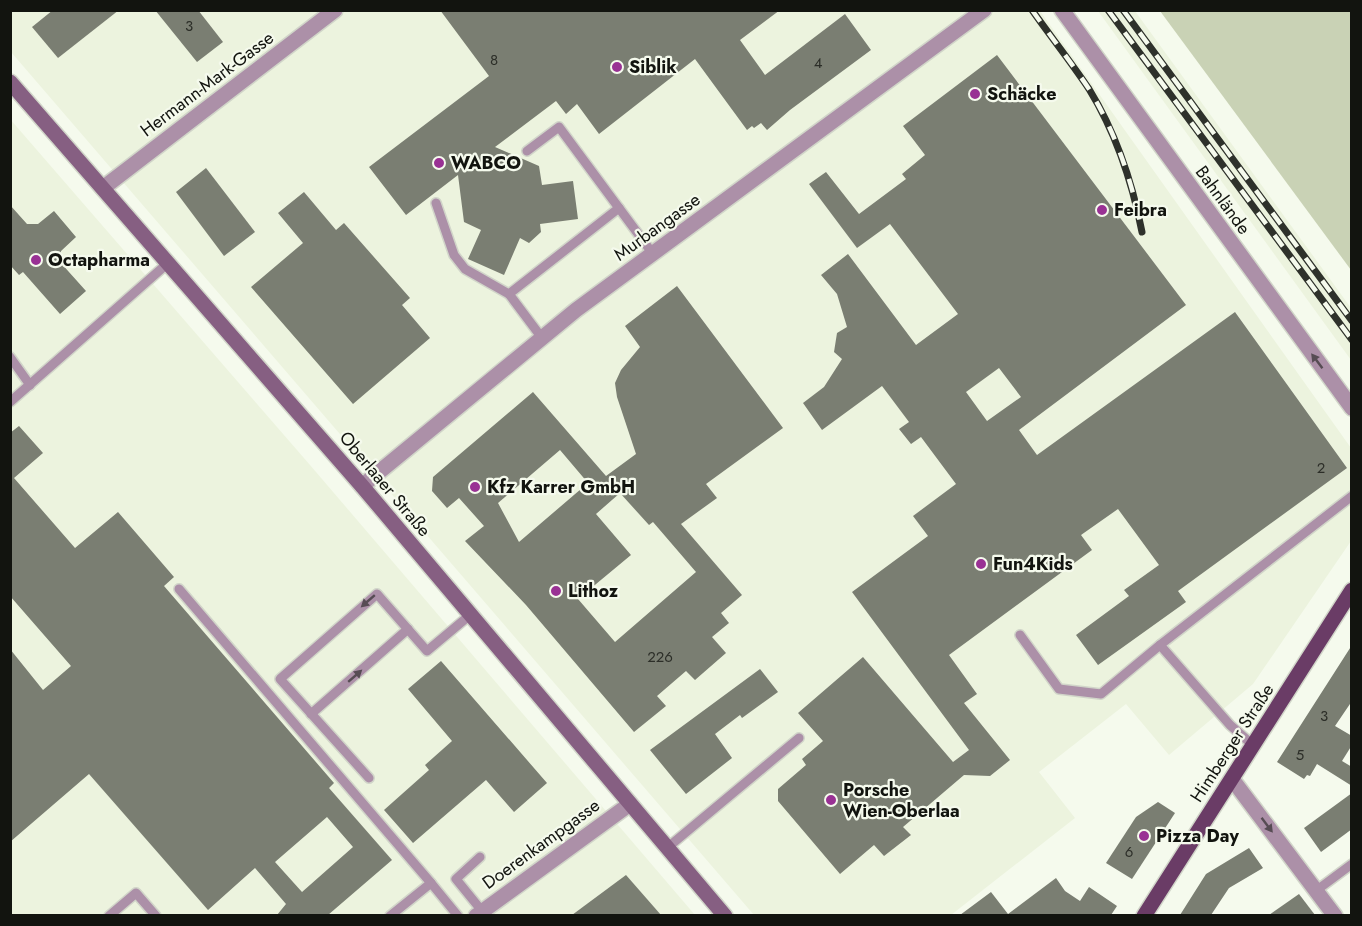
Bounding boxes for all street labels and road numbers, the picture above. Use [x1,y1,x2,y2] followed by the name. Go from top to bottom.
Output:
[135,25,279,143] street label: Hermann-Mark-Gasse
[1189,160,1257,240] street label: Bahnlände
[608,187,706,267] street label: Murbangasse
[333,426,437,542] street label: Oberlaaer Straße
[1184,679,1280,807] street label: Himberger Straße
[477,792,605,896] street label: Doerenkampgasse

